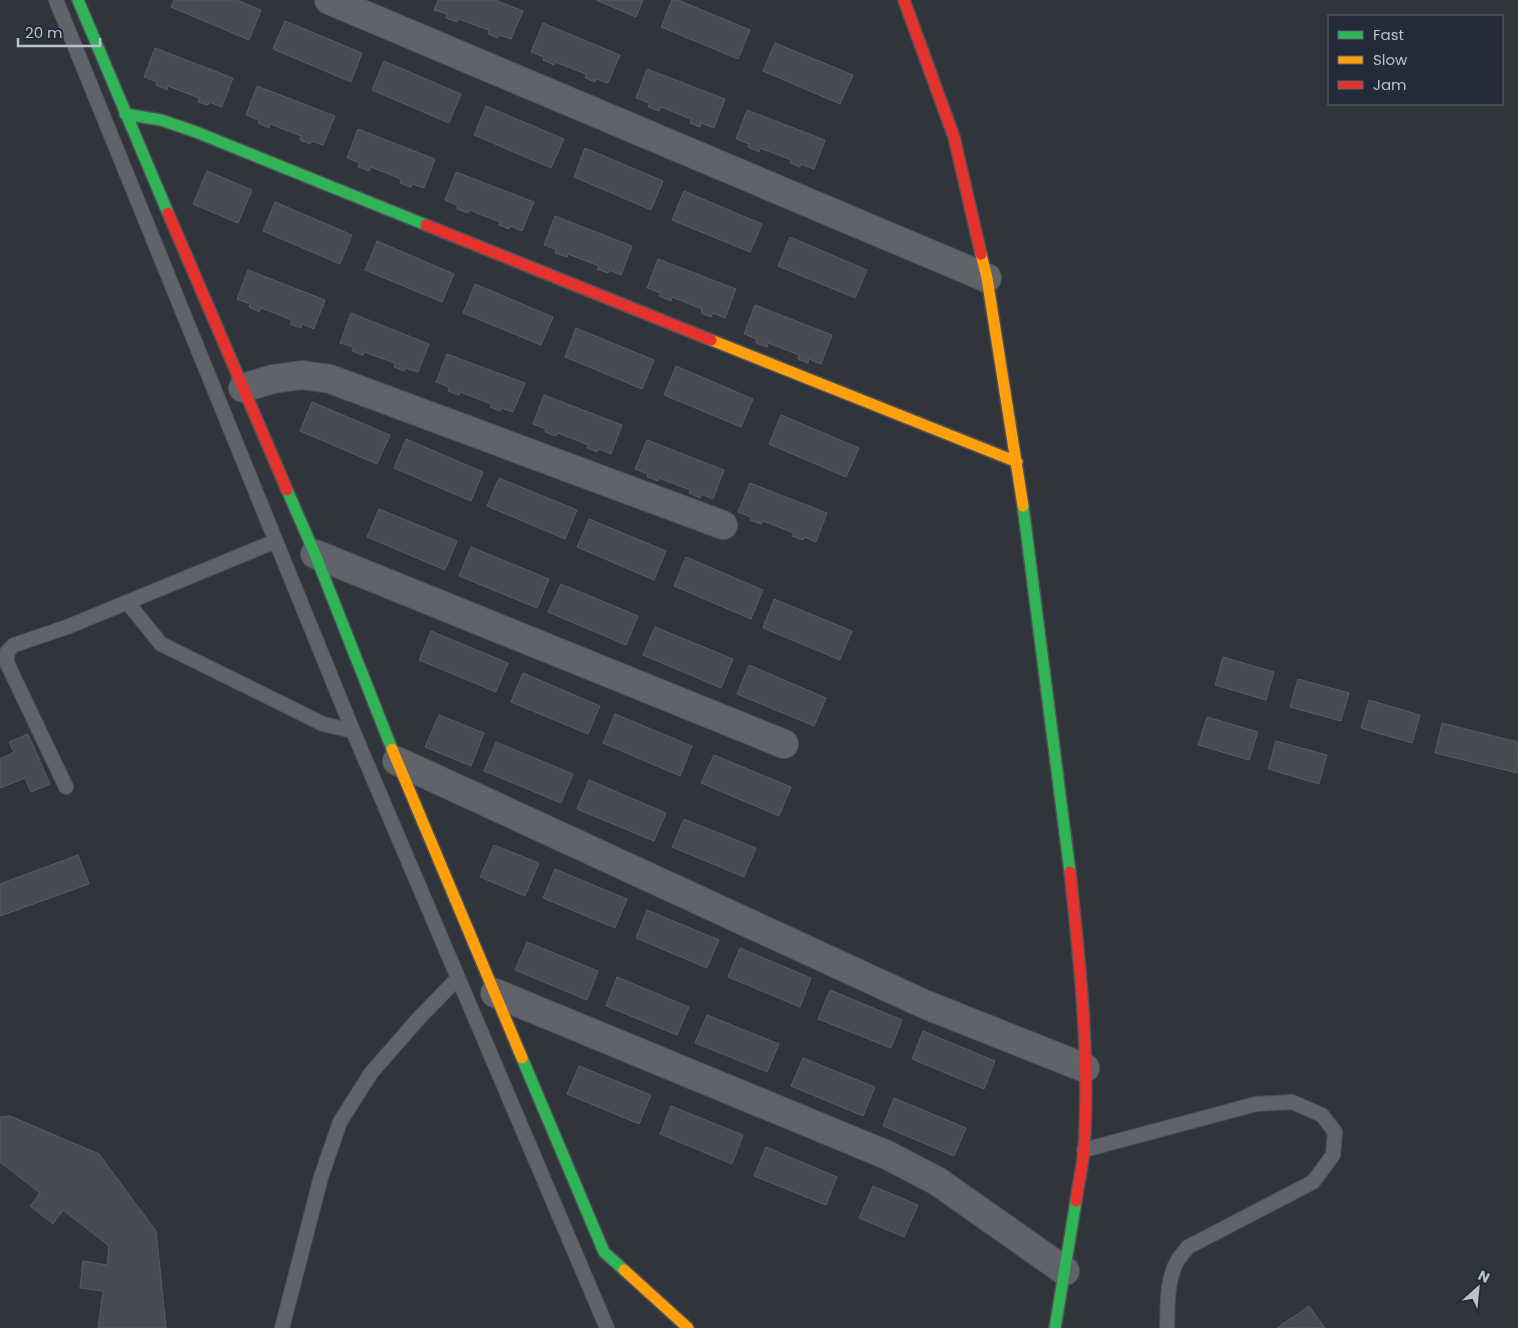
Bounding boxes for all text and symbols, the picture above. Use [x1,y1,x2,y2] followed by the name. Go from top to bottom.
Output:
[18,15,100,47] scale bar
[1328,15,1503,105] legend
[25,22,63,43] text: 20 m
[1373,24,1404,45] text: Fast
[1373,49,1408,70] text: Slow
[1373,74,1407,95] text: Jam
[1453,1263,1503,1313] north arrow
[1475,1265,1493,1288] text: N

